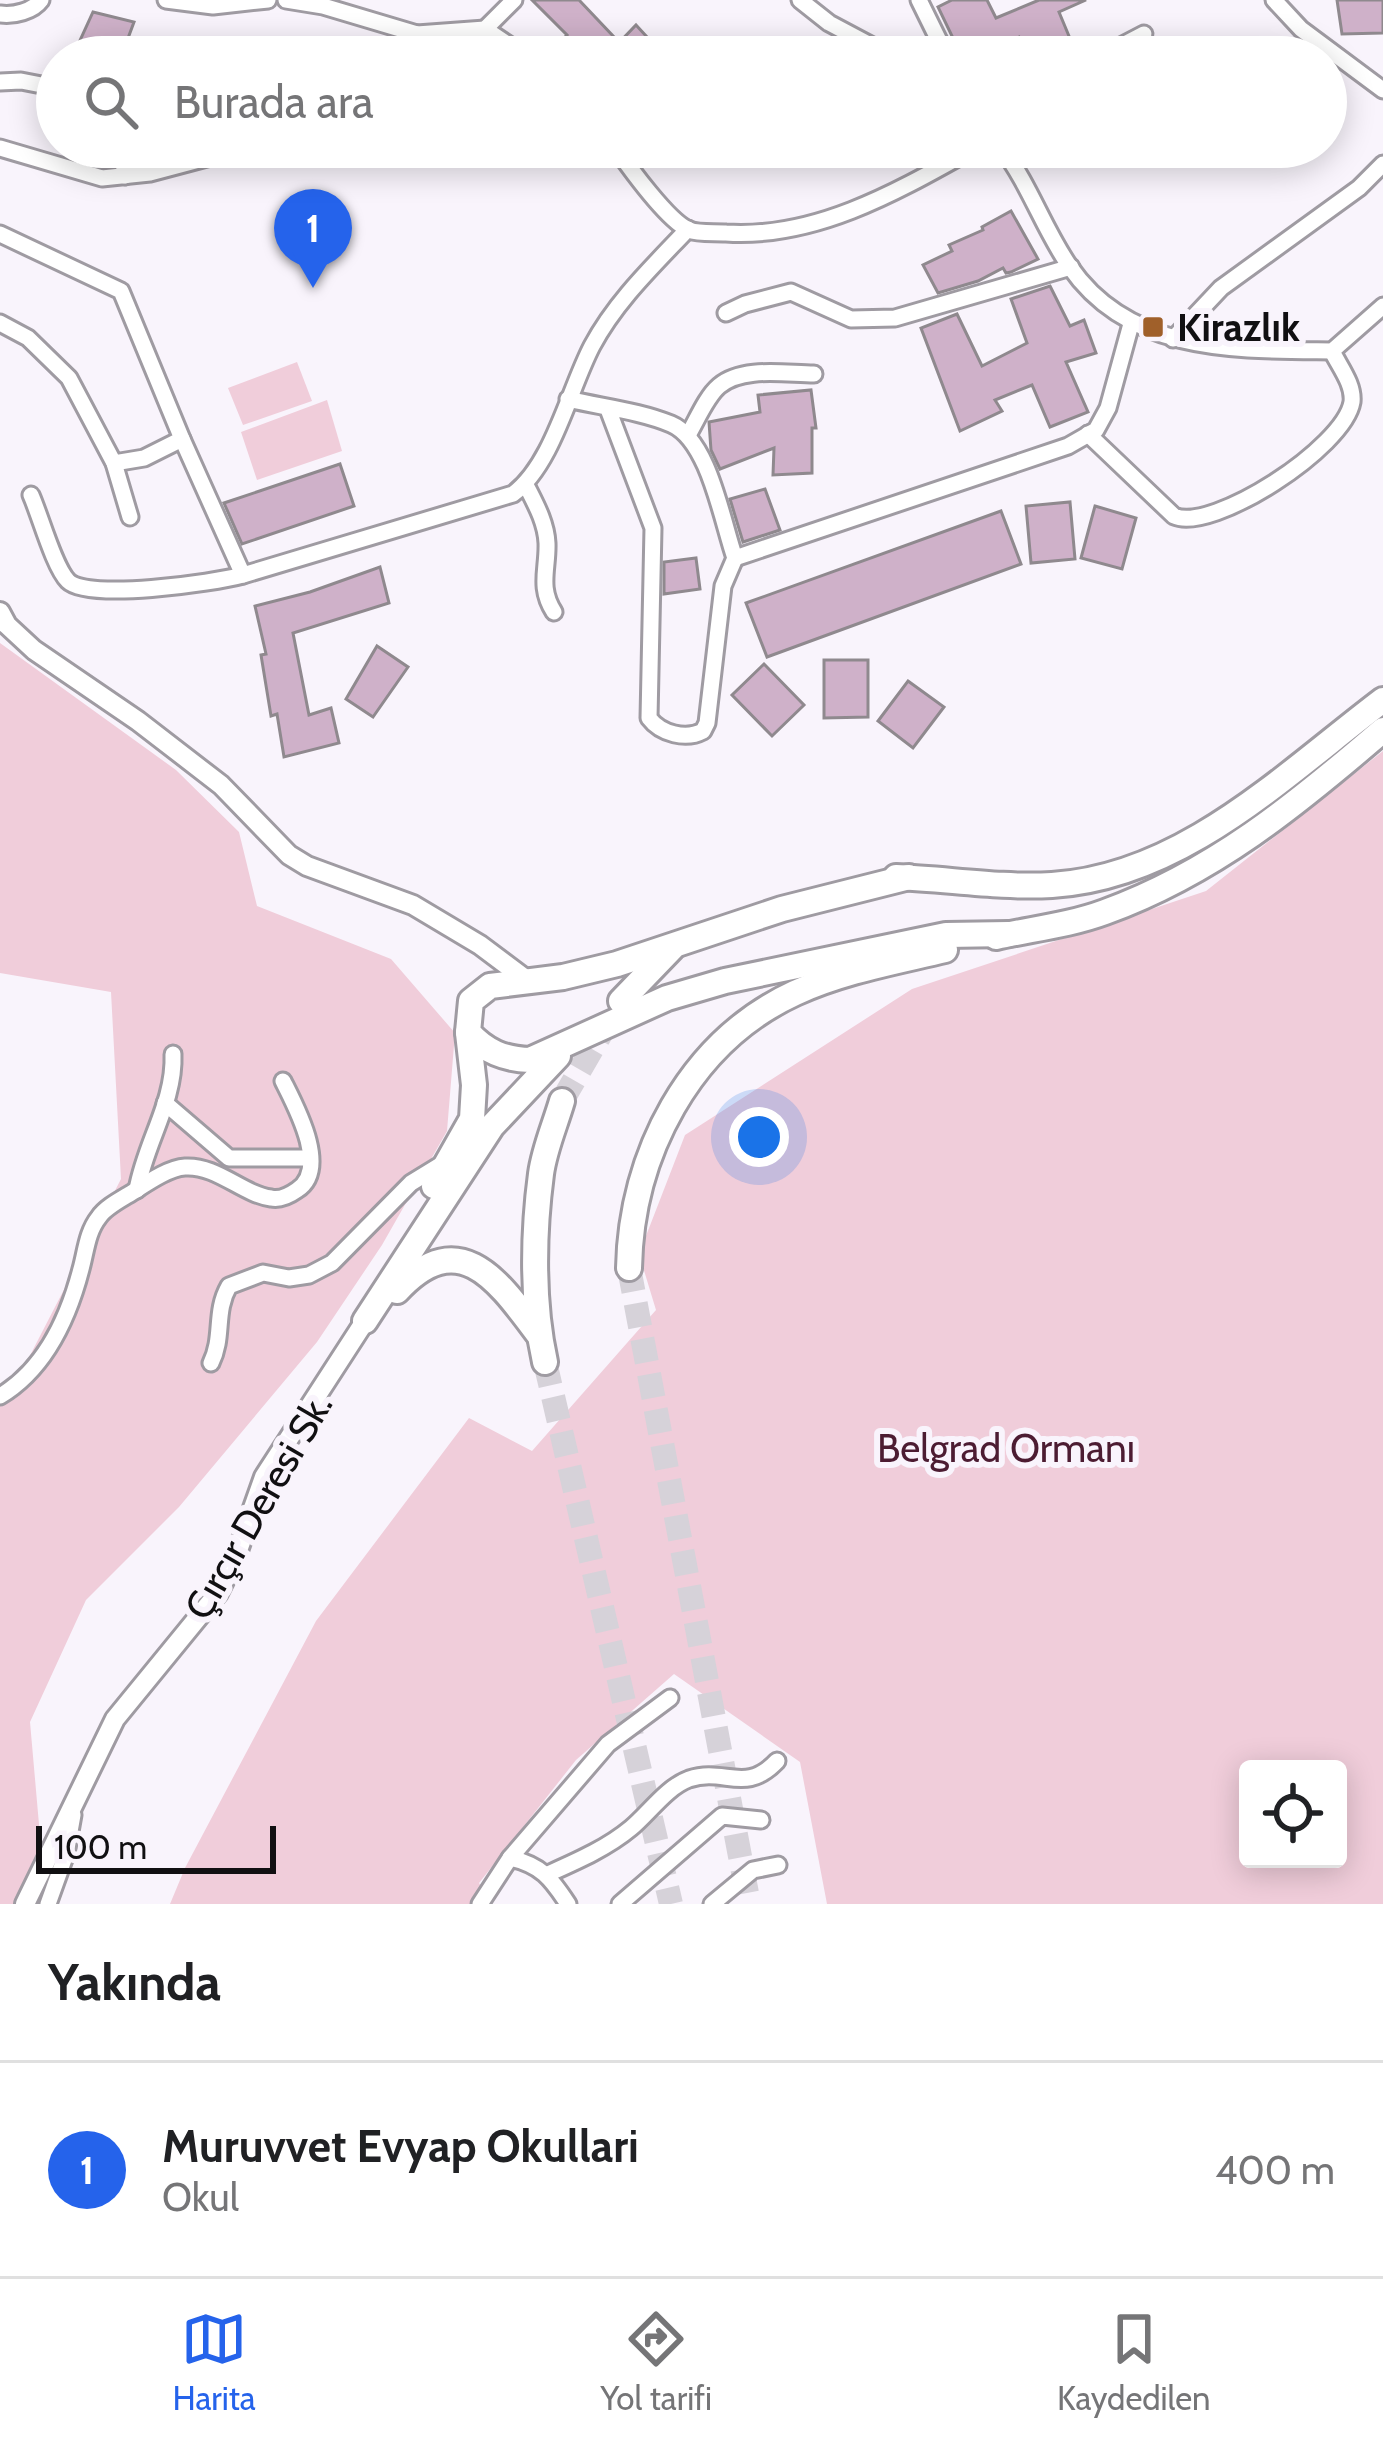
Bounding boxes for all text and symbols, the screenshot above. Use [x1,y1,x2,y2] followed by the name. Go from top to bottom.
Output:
[36,36,1347,168] search box
[78,69,144,135] icon: search
[174,75,374,129] text: Burada ara
[274,189,352,288] pin: 1
[1177,303,1300,351] place label: Kirazlık
[1140,314,1166,340] marker: Kirazlık
[729,1107,789,1167] your location
[174,1384,342,1628] street label: Çırçır Deresi Sk.
[877,1424,1135,1472] park label: Belgrad Ormanı
[1239,1760,1347,1868] map controls
[1239,1760,1347,1868] button: locate
[36,1820,276,1873] scale bar
[54,1827,147,1867] text: 100 m
[48,1951,221,2013] text: Yakında
[162,2119,639,2173] text: Muruvvet Evyap Okullari
[80,2146,94,2194] text: 1
[1215,2146,1335,2194] text: 400 m
[162,2173,239,2221] text: Okul
[172,2306,256,2418] tab: Harita
[600,2306,712,2418] tab: Yol tarifi
[1057,2306,1211,2418] tab: Kaydedilen

